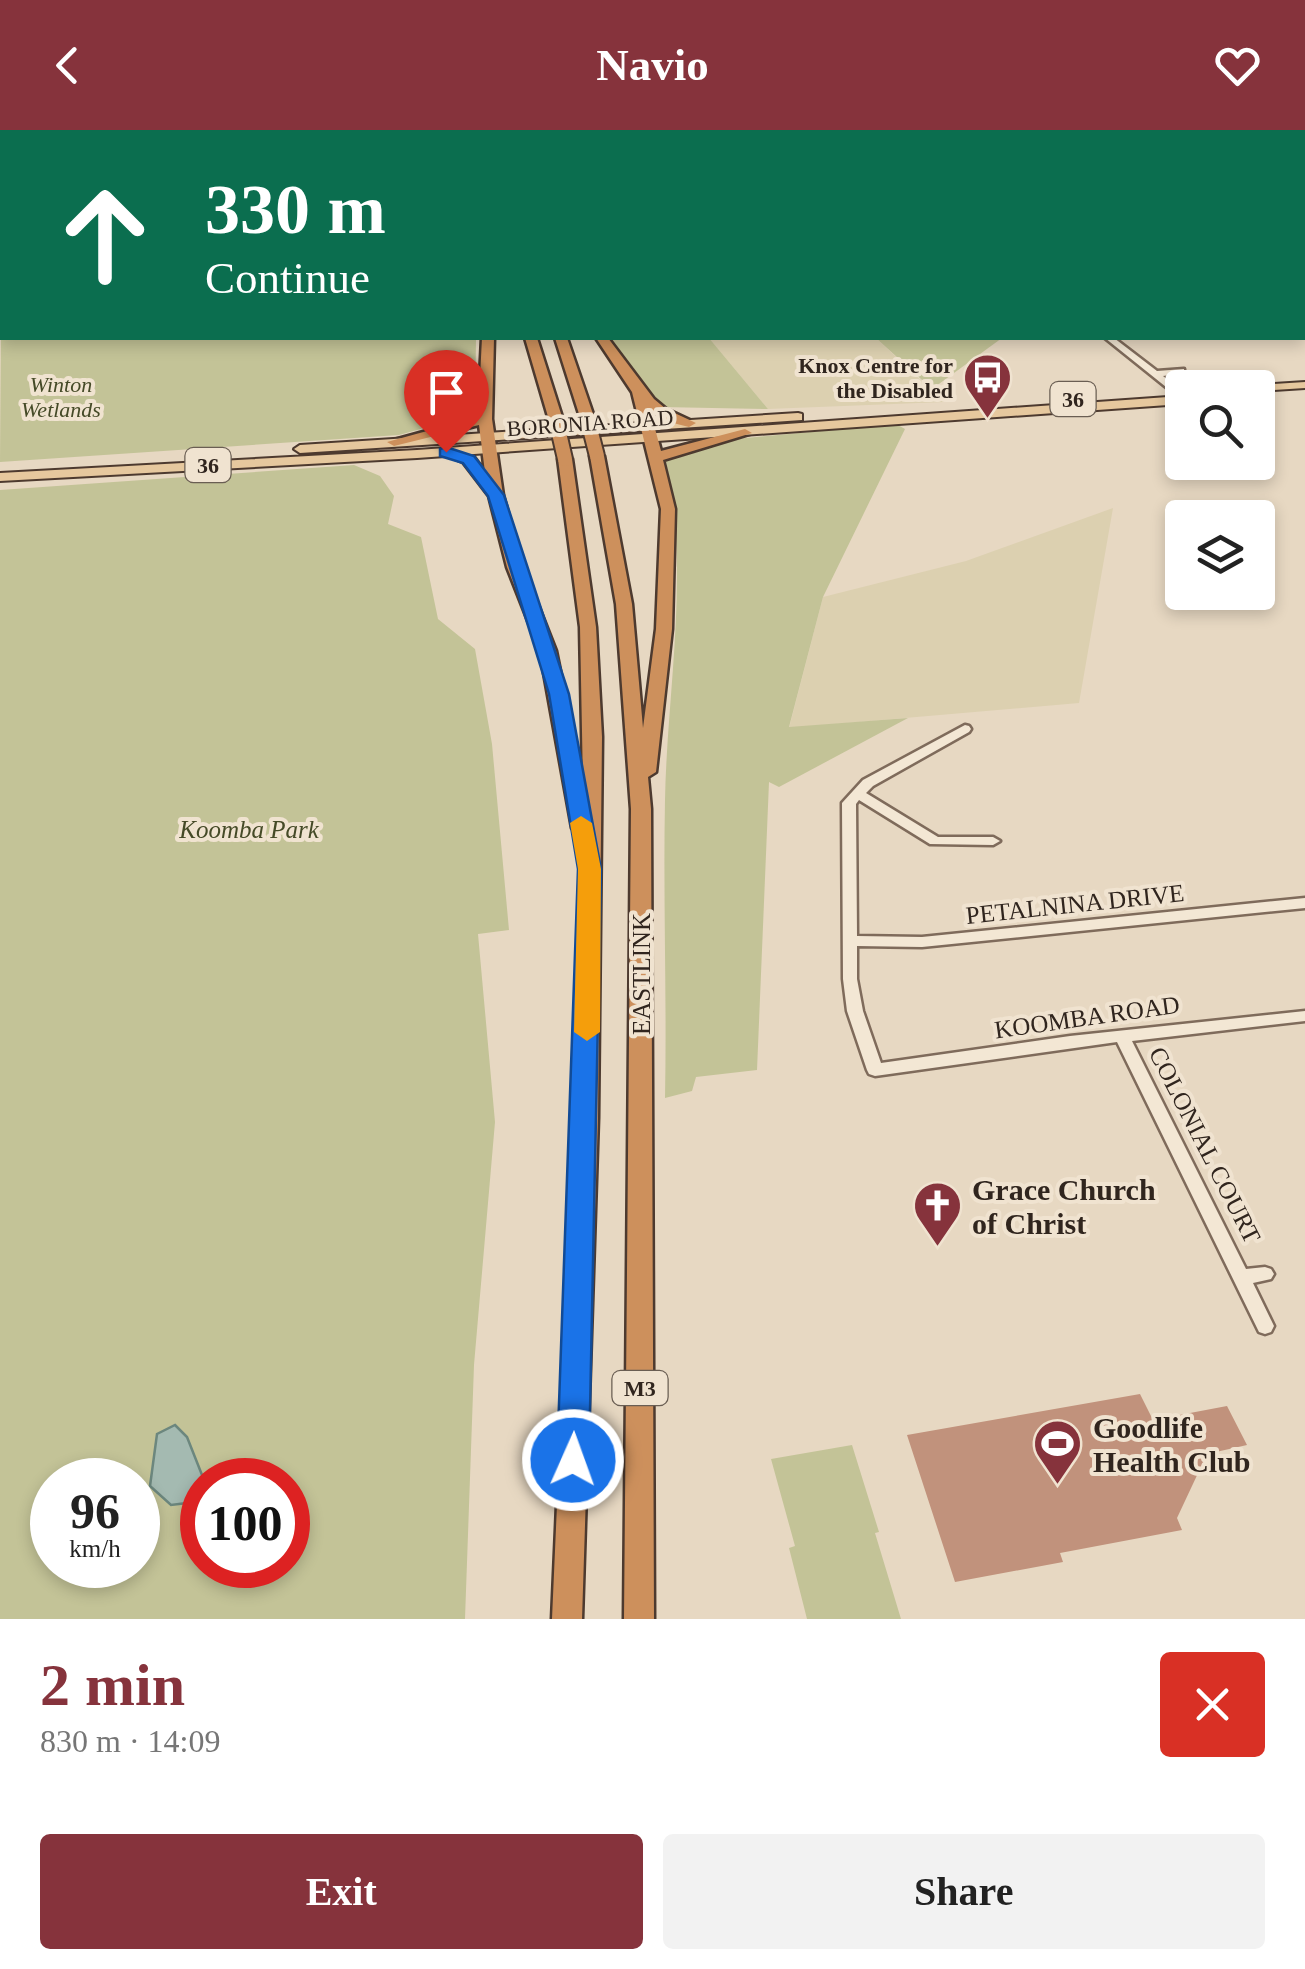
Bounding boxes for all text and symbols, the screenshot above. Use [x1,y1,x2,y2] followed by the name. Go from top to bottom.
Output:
[40,38,95,93] icon: back
[1210,38,1265,93] icon: heart
[596,40,709,90] text: Navio
[40,170,170,300] icon: ahead
[205,171,386,248] text: 330 m
[205,253,370,303] text: Continue
[404,350,489,453] pin
[962,352,1014,420] bus stop icon: Knox Centre for the Disabled
[798,353,953,403] place label: Knox Centre for the Disabled
[419,365,474,420] icon: arrive
[1165,370,1275,610] map controls
[1165,370,1275,480] button: search
[21,372,101,422] park label: Winton Wetlands
[1050,382,1096,416] road number: 36
[506,405,674,441] street label: BORONIA ROAD
[186,448,230,482] road number: 36
[1165,500,1275,610] button: layers
[178,816,320,843] park label: Koomba Park
[964,879,1186,929] street label: PETALNINA DRIVE
[628,913,655,1035] street label: EASTLINK
[993,991,1181,1043] street label: KOOMBA ROAD
[1144,1043,1266,1247] street label: COLONIAL COURT
[972,1173,1156,1240] place label: Grace Church of Christ
[911,1180,963,1248] church icon: Grace Church of Christ
[612,1371,668,1405] road number: M3
[521,1408,625,1512] position arrow
[1093,1411,1251,1478] place label: Goodlife Health Club
[1032,1418,1084,1486] sports icon: Goodlife Health Club
[180,1458,310,1588] speed limit sign: 100
[70,1483,120,1539] text: 96
[69,1535,121,1562] text: km/h
[40,1652,185,1718] text: 2 min
[1160,1652,1265,1757] button: close
[40,1723,220,1759] text: 830 m · 14:09
[40,1834,643,1949] button: Exit
[663,1834,1265,1949] button: Share

